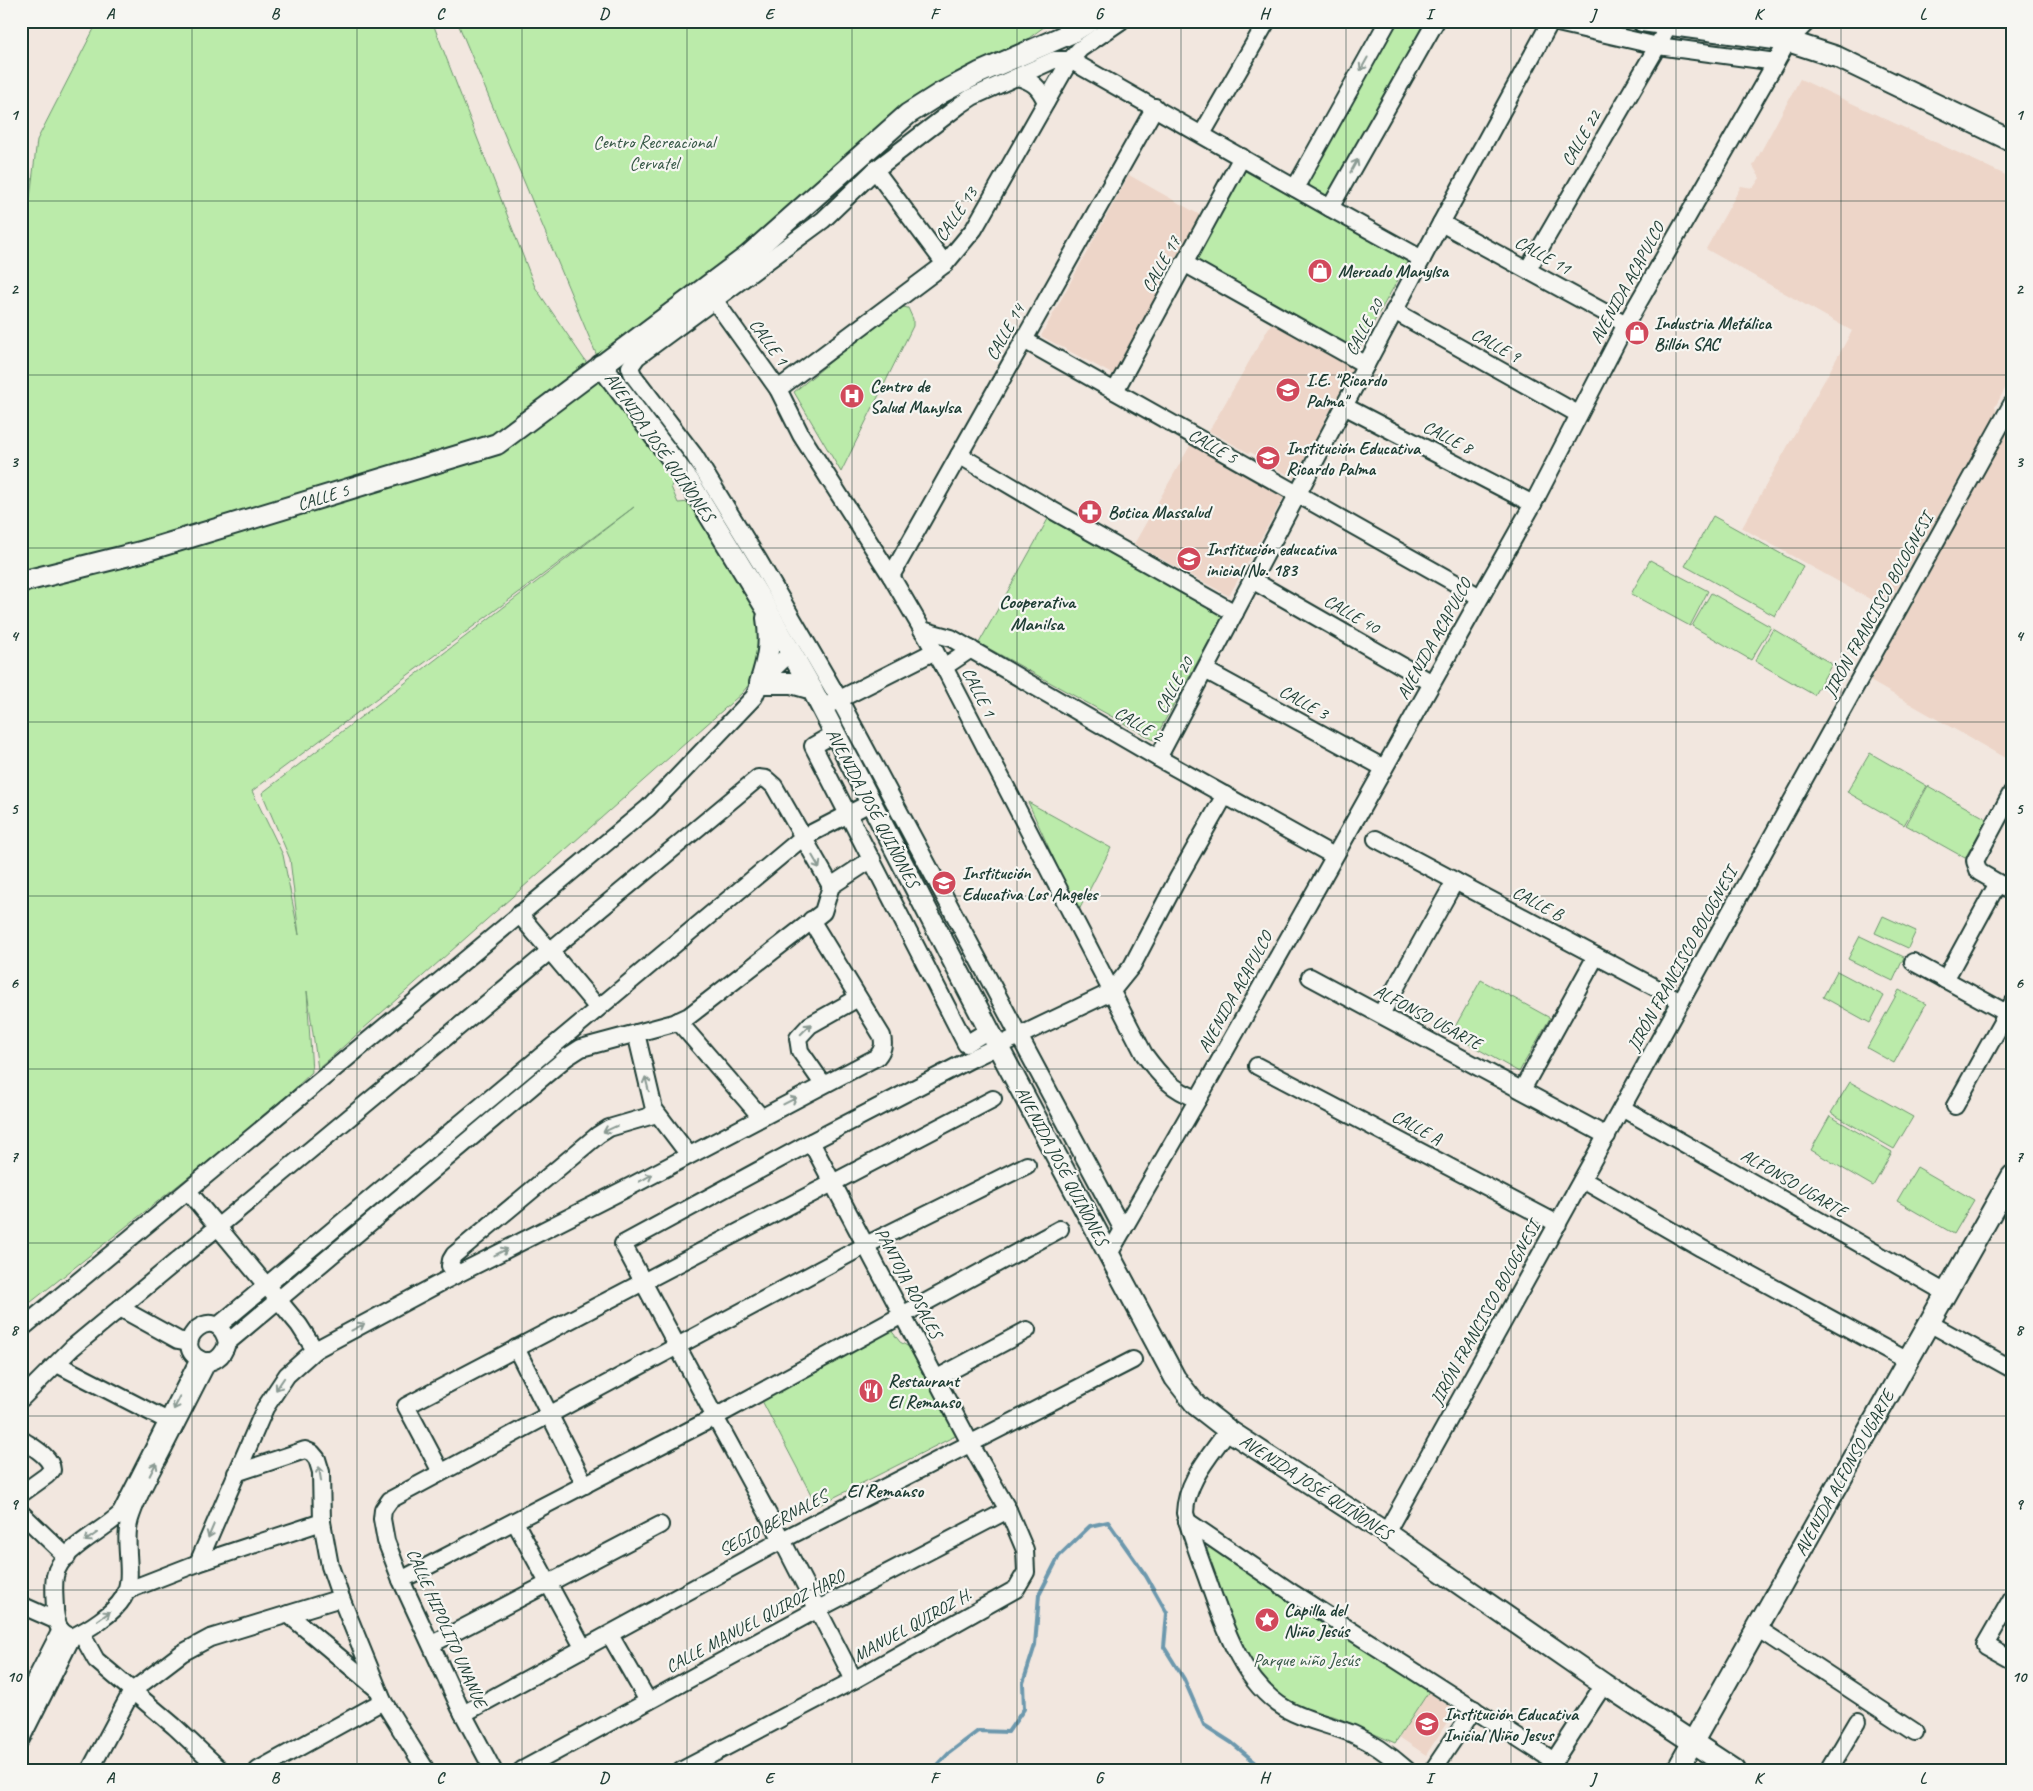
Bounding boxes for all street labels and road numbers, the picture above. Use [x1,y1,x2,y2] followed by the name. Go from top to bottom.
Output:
[1556,105,1607,170] street label: CALLE 22
[930,181,983,245] street label: CALLE 13
[1585,217,1670,347] street label: AVENIDA ACAPULCO
[1137,231,1186,296] street label: CALLE 17
[1511,231,1576,280] street label: CALLE 11
[1340,293,1389,359] street label: CALLE 20
[981,298,1030,364] street label: CALLE 14
[745,314,794,370] street label: CALLE 1
[1468,323,1526,368] street label: CALLE 9
[600,368,721,528] street label: AVENIDA JOSÉ QUIÑONES
[1420,415,1478,460] street label: CALLE 8
[1185,423,1242,469] street label: CALLE 5
[295,479,352,515] street label: CALLE 5
[1818,506,1940,702] street label: JIRÓN FRANCISCO BOLOGNESI
[1392,573,1477,703] street label: AVENIDA ACAPULCO
[1320,589,1385,640] street label: CALLE 40
[1150,651,1199,717] street label: CALLE 20
[957,664,1001,721] street label: CALLE 1
[1276,680,1334,725] street label: CALLE 3
[1111,701,1169,748] street label: CALLE 2
[822,725,925,893] street label: AVENIDA JOSÉ QUIÑONES
[1622,860,1744,1056] street label: JIRÓN FRANCISCO BOLOGNESI
[1509,881,1568,926] street label: CALLE B
[1193,926,1278,1056] street label: AVENIDA ACAPULCO
[1370,979,1487,1056] street label: ALFONSO UGARTE
[1011,1083,1114,1251] street label: AVENIDA JOSÉ QUIÑONES
[1388,1105,1447,1150] street label: CALLE A
[1737,1144,1853,1223] street label: ALFONSO UGARTE
[1425,1214,1547,1410] street label: JIRÓN FRANCISCO BOLOGNESI
[871,1224,948,1344] street label: PANTOJA ROSALES
[1789,1384,1900,1560] street label: AVENIDA ALFONSO UGARTE
[1236,1430,1398,1546] street label: AVENIDA JOSÉ QUIÑONES
[715,1484,834,1561] street label: SEGIO BERNALES
[402,1545,493,1713] street label: CALLE HIPOLITO UNANUE
[662,1563,850,1678] street label: CALLE MANUEL QUIROZ HARO
[849,1583,975,1667] street label: MANUEL QUIROZ H.

